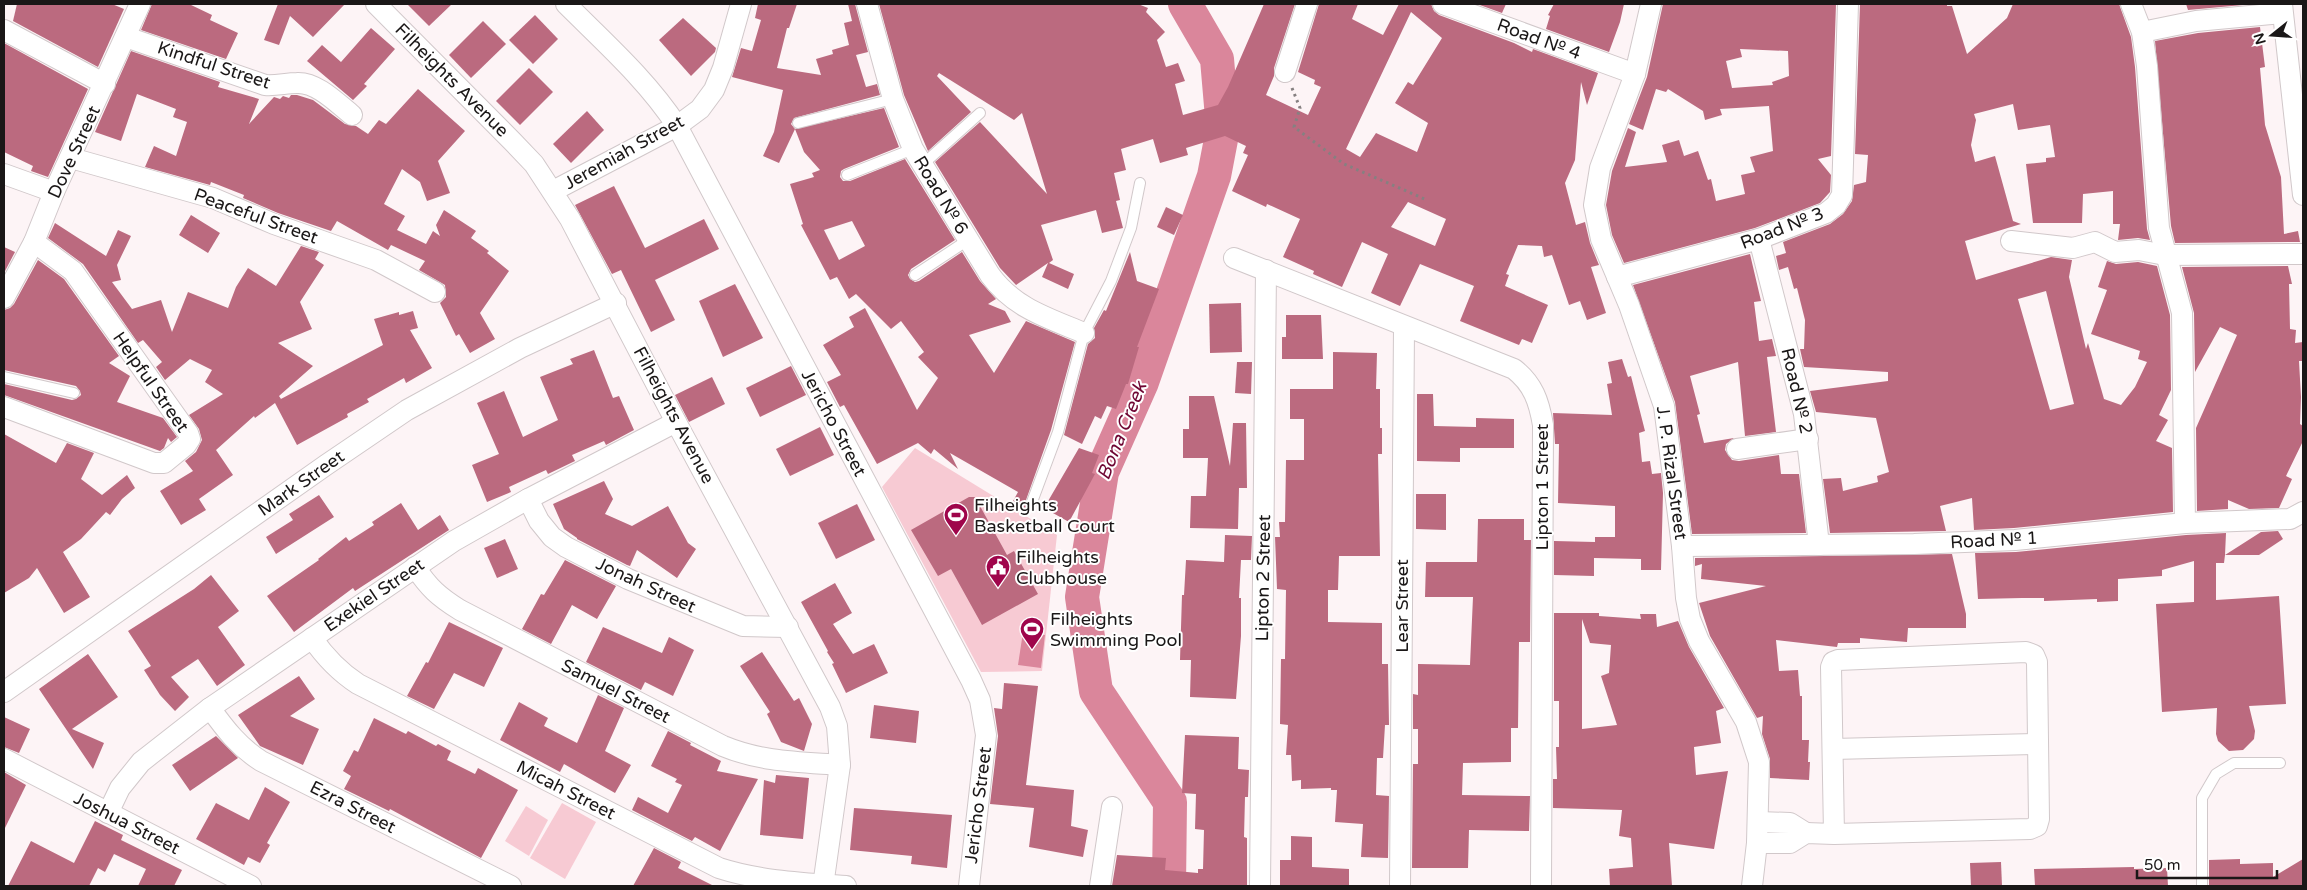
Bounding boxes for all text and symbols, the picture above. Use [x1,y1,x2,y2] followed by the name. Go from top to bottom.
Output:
[2247,10,2297,60] north arrow
[1494,14,1584,64] street label: Road № 4
[390,18,514,142] street label: Filheights Avenue
[2250,31,2270,47] text: N
[155,36,273,94] street label: Kindful Street
[43,102,105,202] street label: Dove Street
[560,110,688,194] street label: Jeremiah Street
[909,152,973,238] street label: Road № 6
[191,183,321,249] street label: Peaceful Street
[1737,202,1827,254] street label: Road № 3
[108,327,194,437] street label: Helpful Street
[629,343,719,487] street label: Filheights Avenue
[1776,346,1818,436] street label: Road № 2
[797,366,871,480] street label: Jericho Street
[1092,377,1152,483] water label: Bona Creek
[1652,405,1692,541] street label: J. P. Rizal Street
[1531,423,1553,550] street label: Lipton 1 Street
[254,445,348,521] street label: Mark Street
[974,494,1115,537] place label: Filheights Basketball Court
[943,502,969,536] sports icon: Filheights Basketball Court
[1251,514,1275,642] street label: Lipton 2 Street
[1950,527,2038,553] street label: Road № 1
[1016,546,1107,589] place label: Filheights Clubhouse
[593,552,699,618] street label: Jonah Street
[320,553,428,637] street label: Exekiel Street
[985,554,1011,588] public building icon: Filheights Clubhouse
[1391,559,1413,653] street label: Lear Street
[1050,608,1182,651] place label: Filheights Swimming Pool
[1019,616,1045,650] sports icon: Filheights Swimming Pool
[558,654,674,728] street label: Samuel Street
[960,745,996,865] street label: Jericho Street
[513,756,619,824] street label: Micah Street
[306,776,400,838] street label: Ezra Street
[70,787,184,859] street label: Joshua Street
[2137,848,2277,880] scale bar
[2144,856,2181,874] text: 50 m

